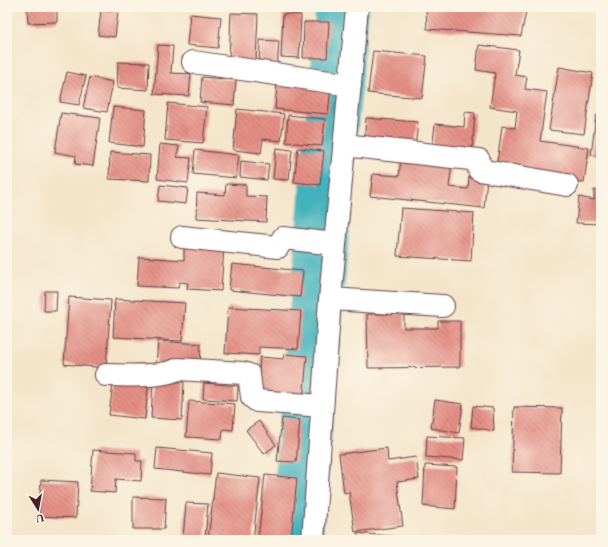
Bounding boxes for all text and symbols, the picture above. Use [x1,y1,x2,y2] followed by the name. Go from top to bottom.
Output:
[18,489,58,529] north arrow
[34,511,45,527] text: U

